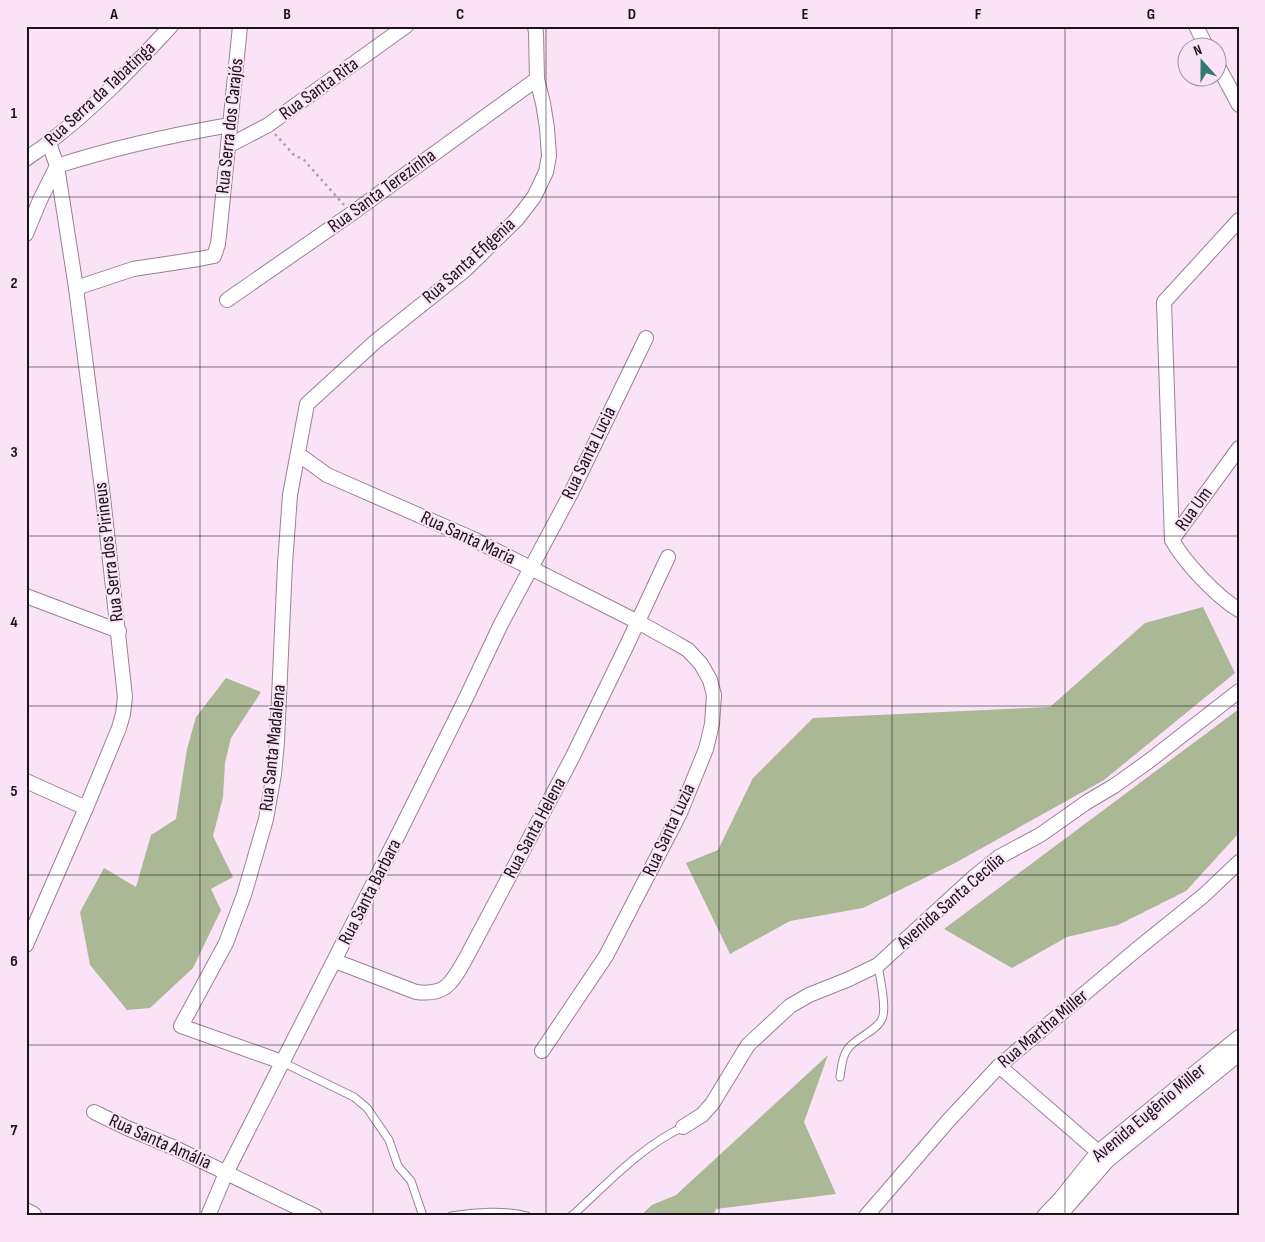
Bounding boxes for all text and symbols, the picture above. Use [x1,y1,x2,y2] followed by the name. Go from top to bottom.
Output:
[109,5,118,24] text: A
[283,5,291,24] text: B
[456,5,464,24] text: C
[628,5,636,24] text: D
[802,5,809,24] text: E
[975,5,982,24] text: F
[1147,5,1155,24] text: G
[40,37,160,151] street label: Rua Serra da Tabatinga
[1178,38,1228,88] north arrow
[1191,41,1204,60] text: N
[275,53,363,125] street label: Rua Santa Rita
[211,57,249,195] street label: Rua Serra dos Carajós
[11,104,18,123] text: 1
[324,144,440,238] street label: Rua Santa Terezinha
[418,213,520,309] street label: Rua Santa Efigenia
[10,274,18,293] text: 2
[557,403,621,503] street label: Rua Santa Lucia
[10,443,18,462] text: 3
[89,481,129,623] street label: Rua Serra dos Pirineus
[1170,483,1218,535] street label: Rua Um
[417,506,519,570] street label: Rua Santa Maria
[10,613,18,632] text: 4
[255,684,291,812] street label: Rua Santa Madalena
[499,774,571,882] street label: Rua Santa Helena
[638,780,700,880] street label: Rua Santa Luzia
[10,782,18,801] text: 5
[333,835,407,949] street label: Rua Santa Barbara
[892,848,1009,955] street label: Avenida Santa Cecília
[10,952,18,971] text: 6
[993,984,1093,1073] street label: Rua Martha Miller
[1087,1058,1211,1168] street label: Avenida Eugênio Miller
[105,1109,215,1175] street label: Rua Santa Amália
[11,1121,18,1140] text: 7

